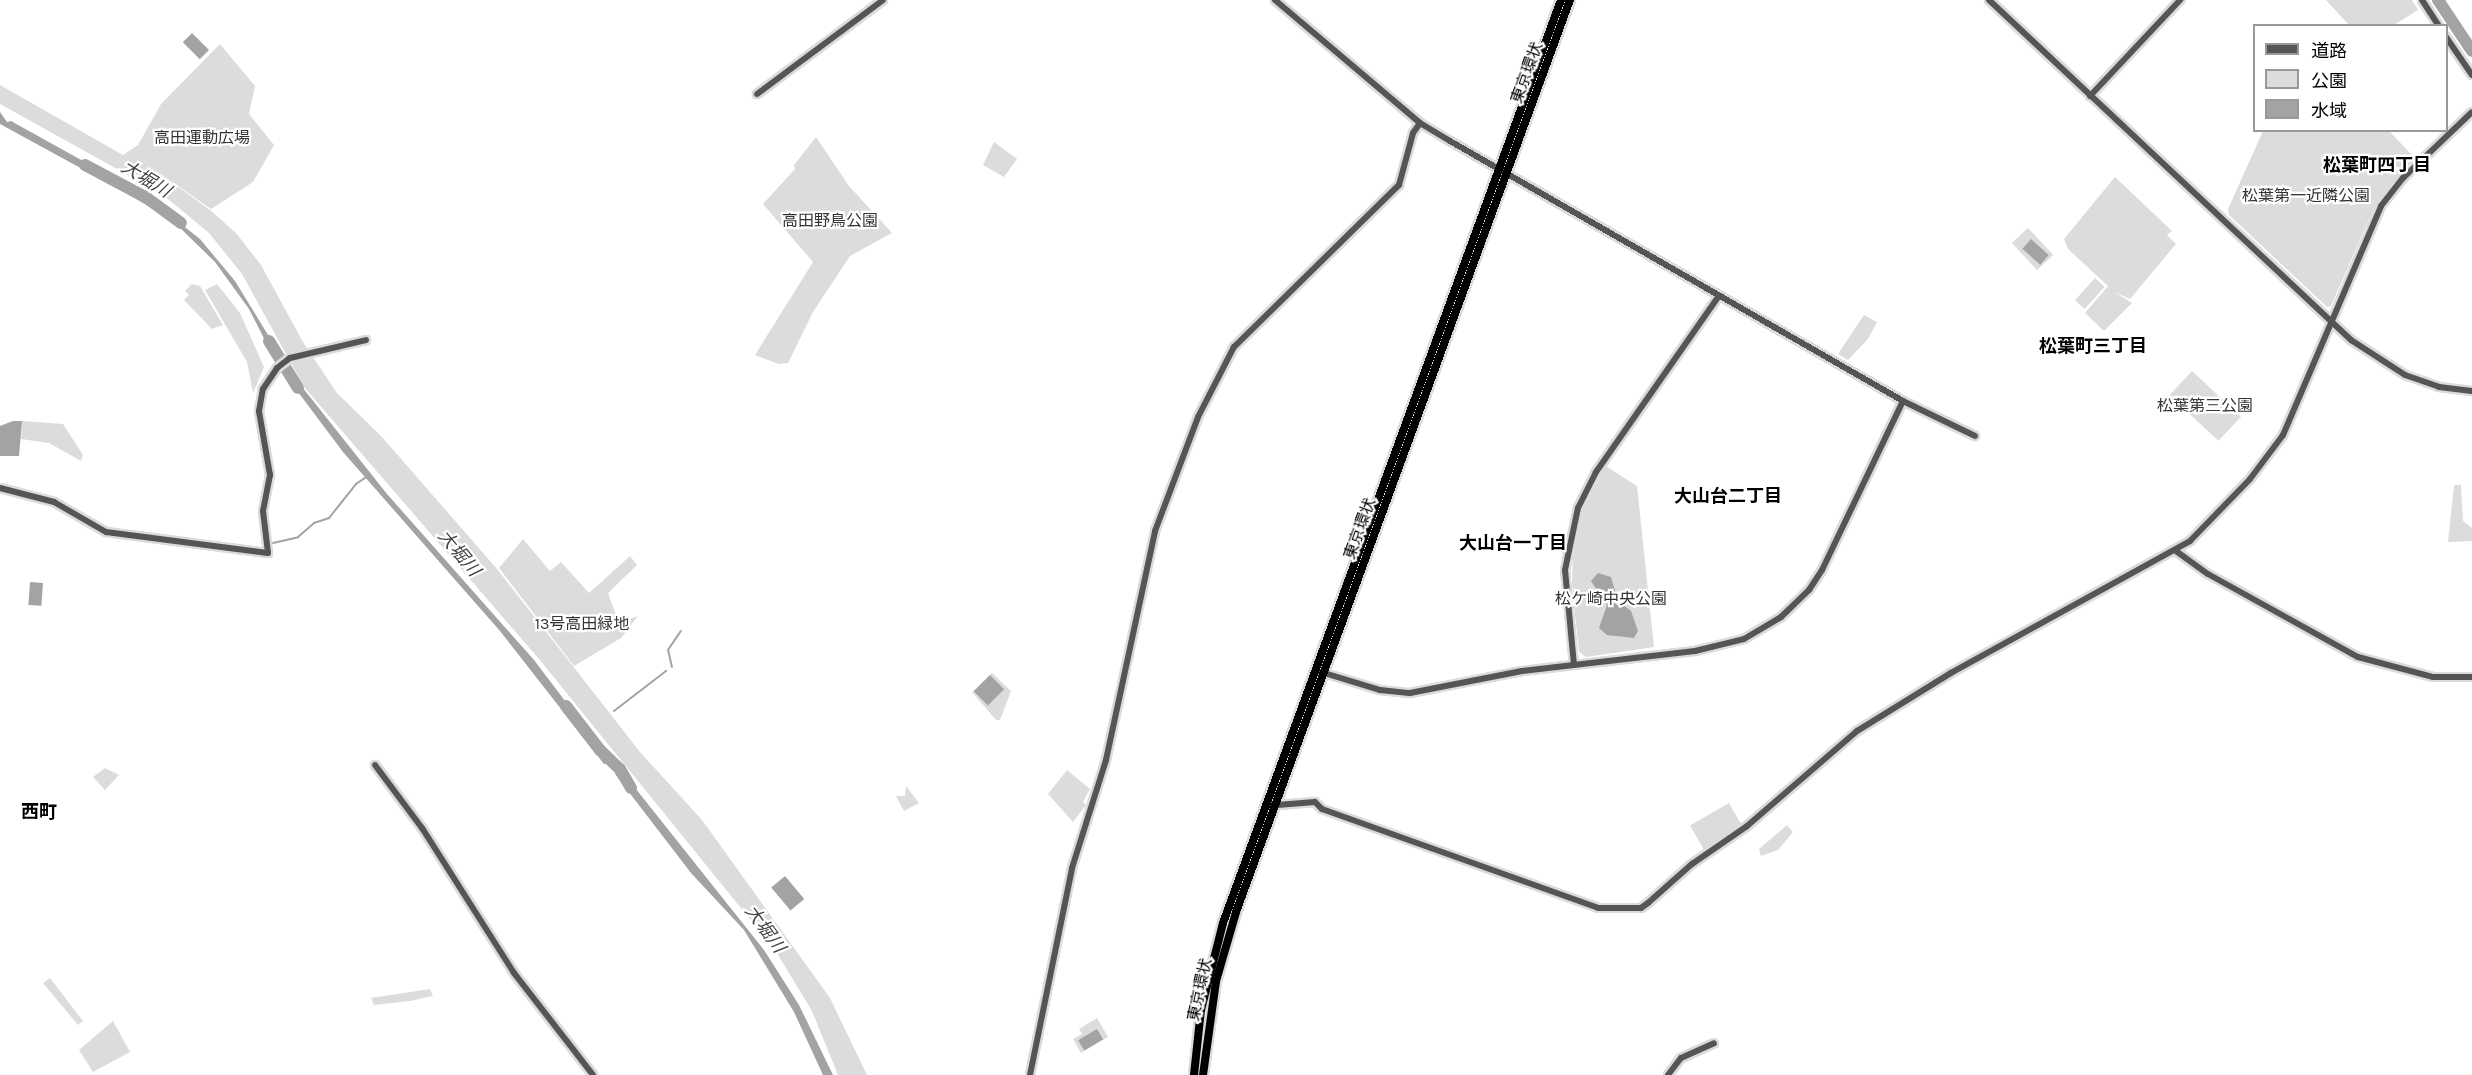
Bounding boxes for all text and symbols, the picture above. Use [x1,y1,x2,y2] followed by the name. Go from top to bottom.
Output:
[2253,24,2448,132] legend
[1507,40,1547,106] street label: 東京環状
[2311,40,2347,62] text: 道路
[2311,70,2347,92] text: 公園
[2311,100,2347,122] text: 水域
[154,128,250,148] park label: 高田運動広場
[2323,154,2431,176] district label: 松葉町四丁目
[117,156,175,202] water label: 大堀川
[2242,186,2370,206] park label: 松葉第一近隣公園
[782,211,878,231] park label: 高田野鳥公園
[2039,335,2147,357] district label: 松葉町三丁目
[2157,396,2253,416] park label: 松葉第三公園
[1674,485,1782,507] district label: 大山台二丁目
[1340,496,1380,562] street label: 東京環状
[433,525,485,581] water label: 大堀川
[1459,532,1567,554] district label: 大山台一丁目
[1555,589,1667,609] park label: 松ケ崎中央公園
[535,614,629,634] park label: 13号高田緑地
[21,801,57,823] district label: 西町
[740,901,790,957] water label: 大堀川
[1184,957,1216,1023] street label: 東京環状

